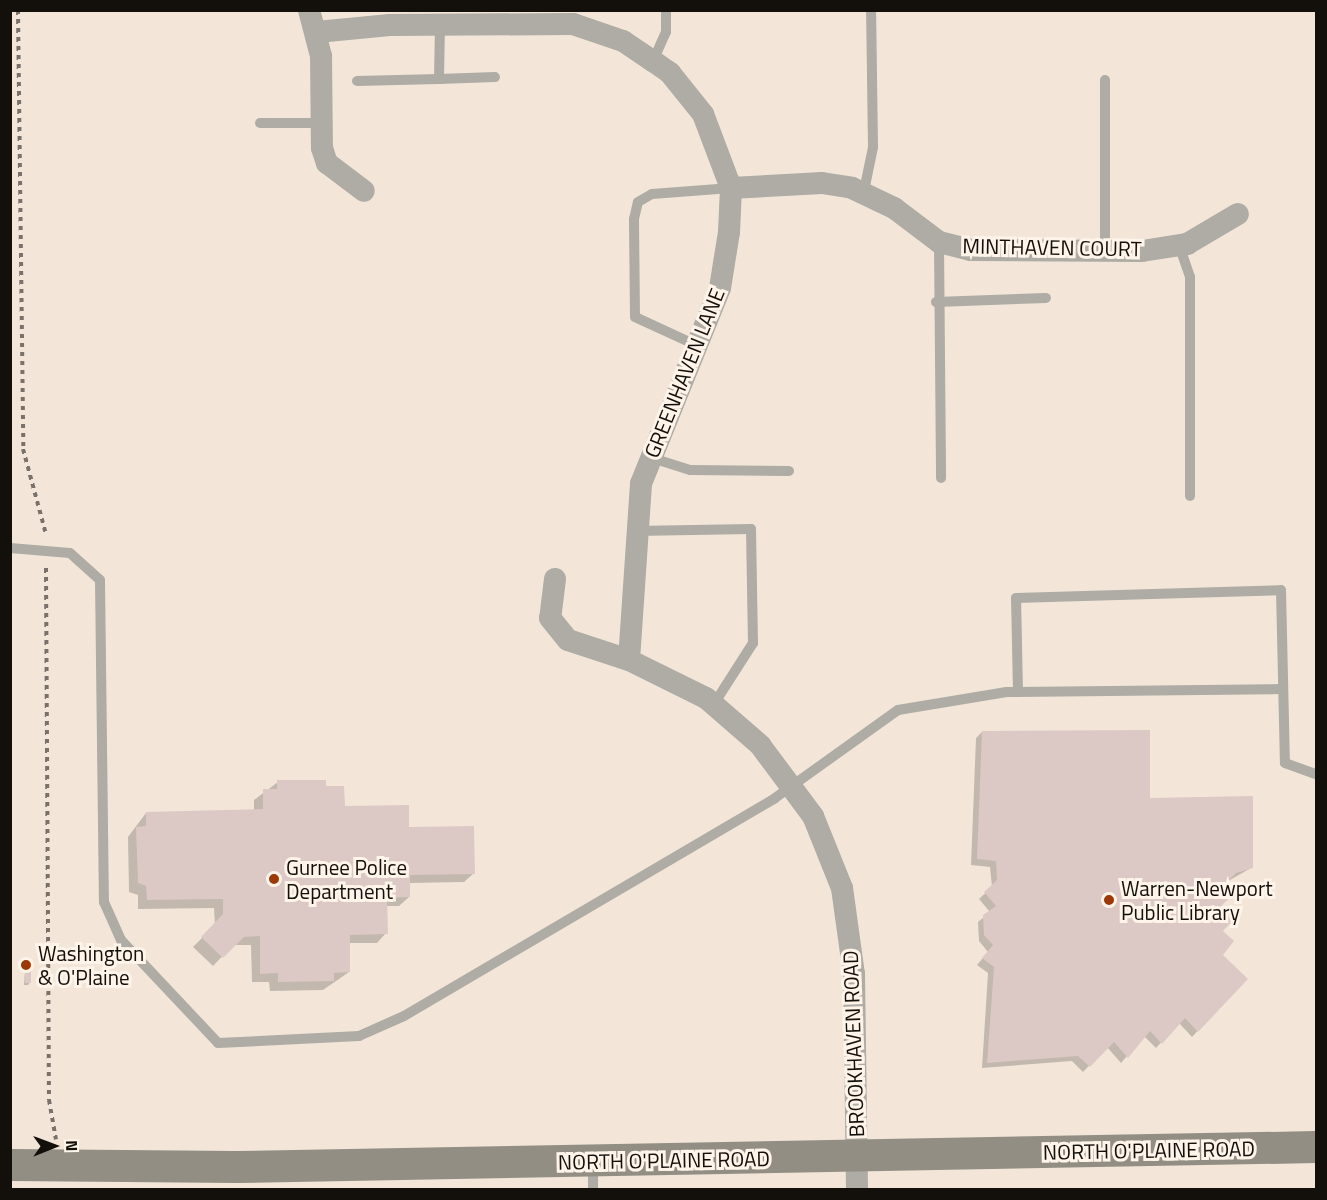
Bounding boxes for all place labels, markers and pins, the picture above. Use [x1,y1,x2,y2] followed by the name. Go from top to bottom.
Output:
[286,854,407,904] place label: Gurnee Police Department
[267,872,281,886] marker: Gurnee Police Department
[1121,875,1273,925] place label: Warren-Newport Public Library
[1102,893,1116,907] marker: Warren-Newport Public Library
[38,940,144,990] place label: Washington & O'Plaine
[19,958,33,972] marker: Washington & O'Plaine

